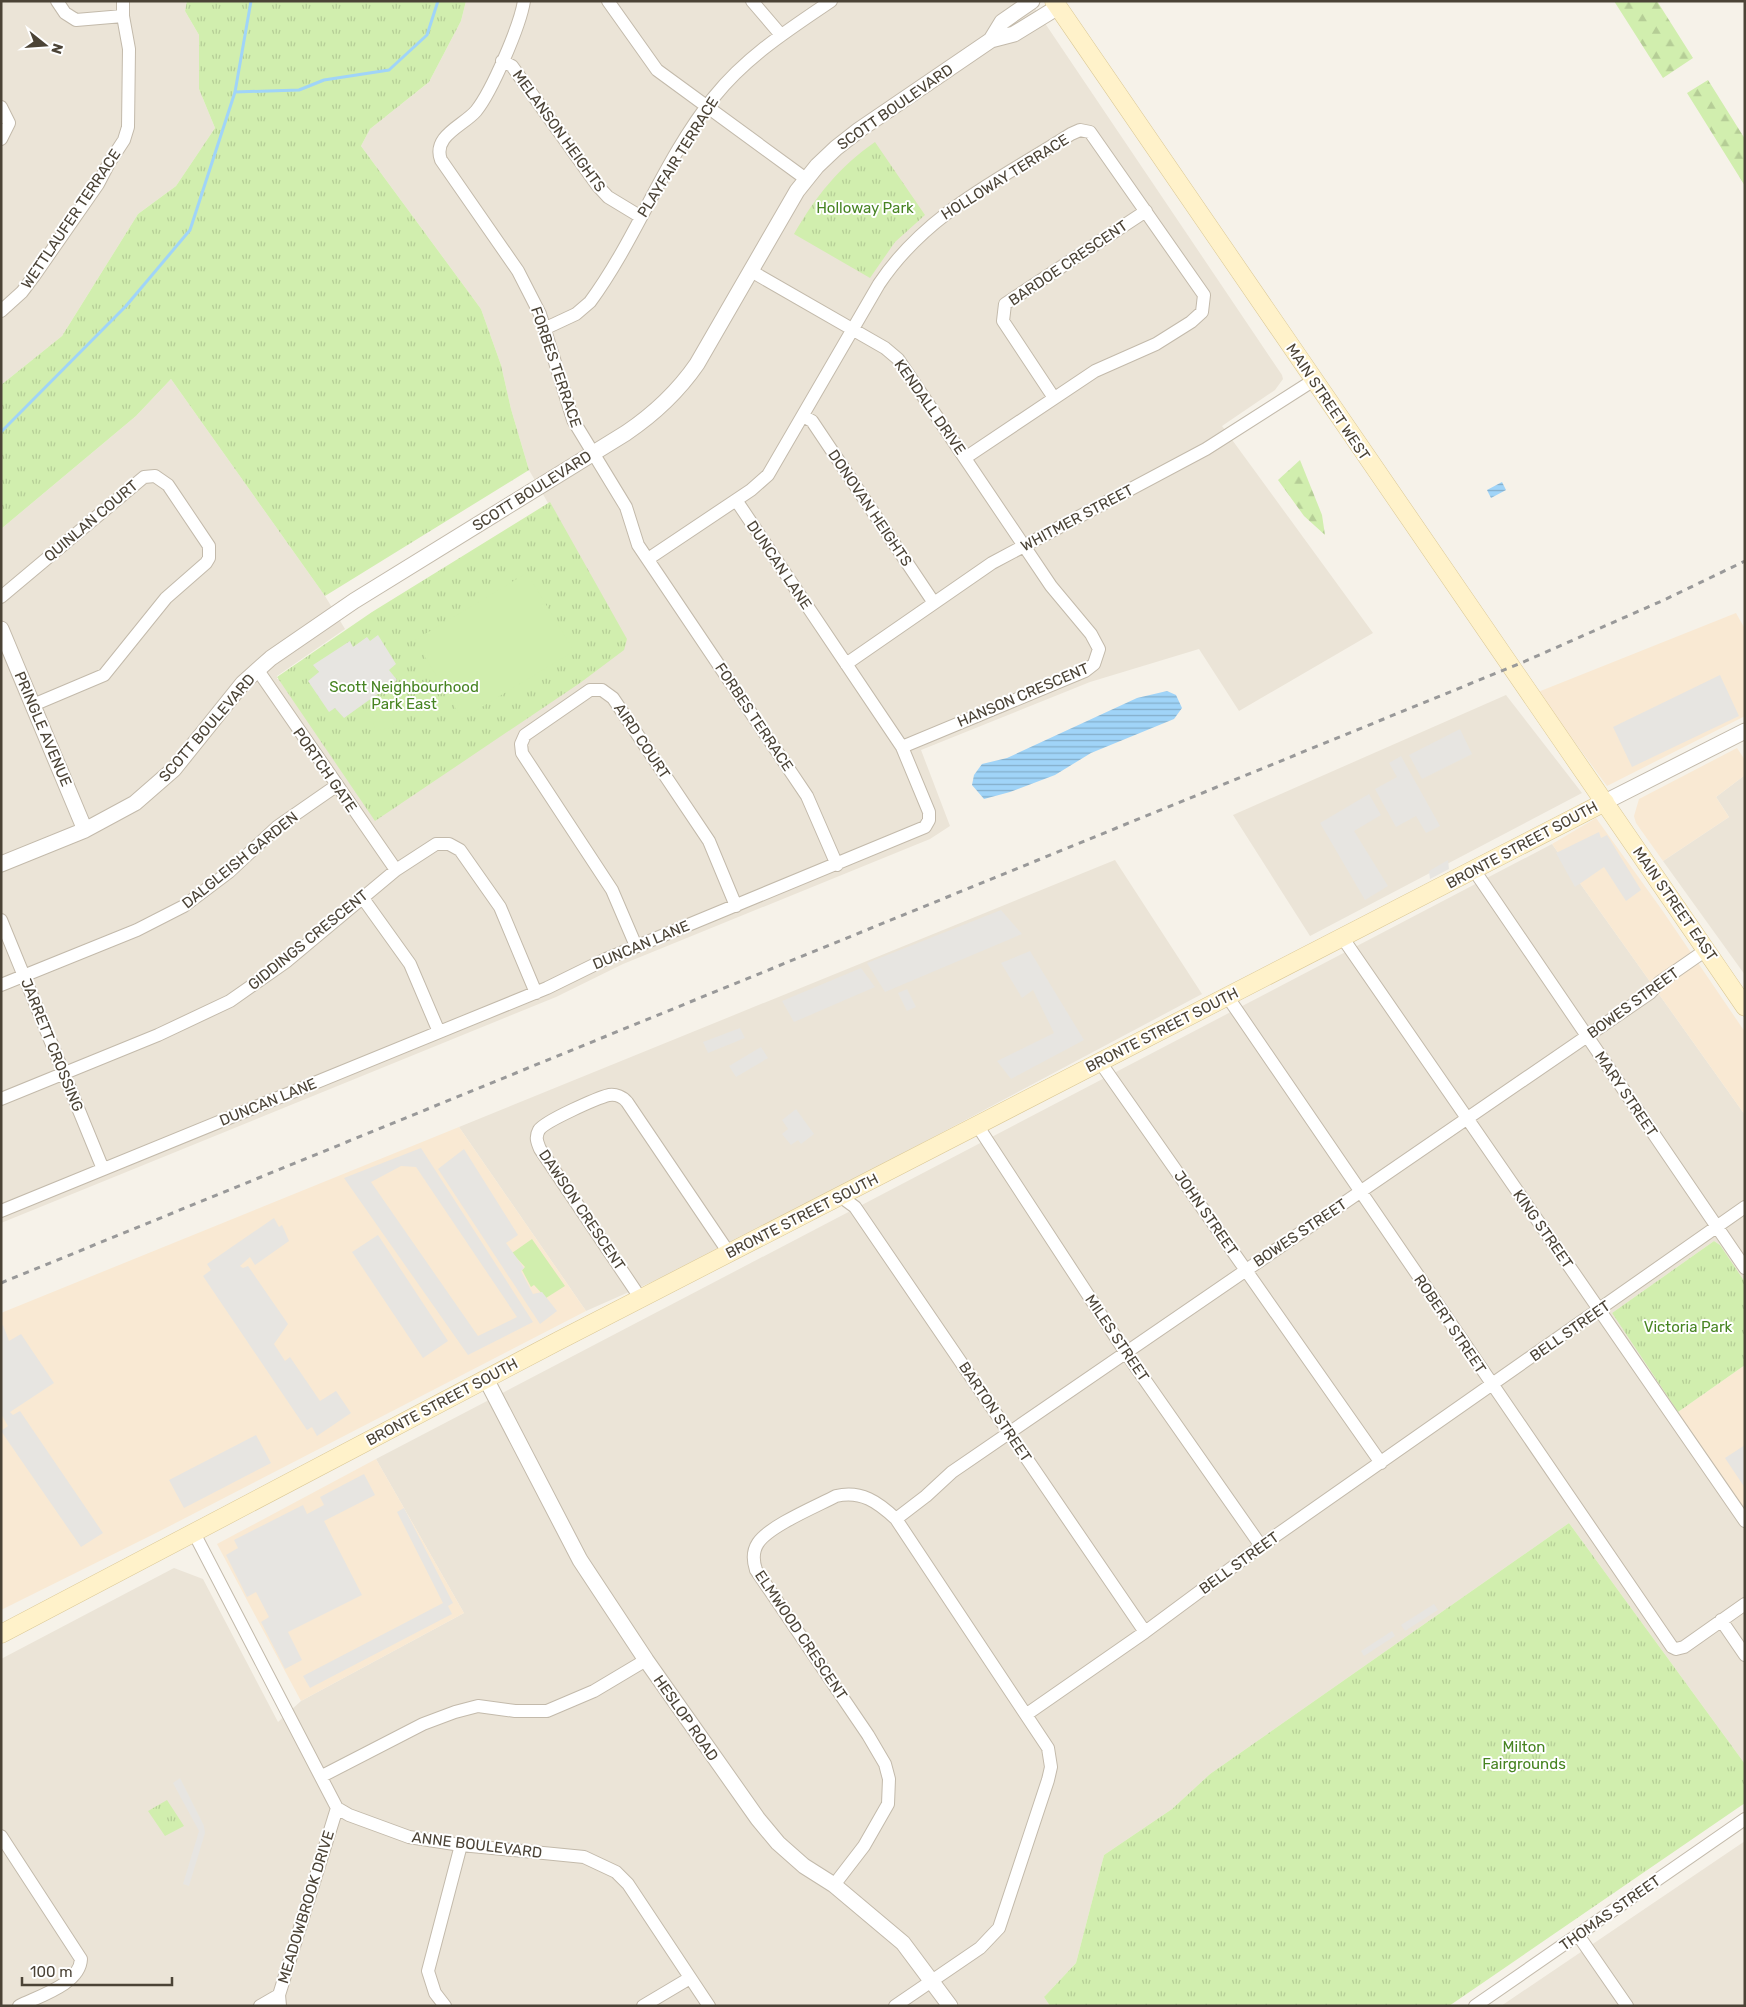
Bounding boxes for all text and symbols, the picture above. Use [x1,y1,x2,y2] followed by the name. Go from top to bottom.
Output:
[20,20,70,70] north arrow
[47,41,67,56] text: N
[834,60,956,154] street label: SCOTT BOULEVARD
[509,67,609,195] street label: MELANSON HEIGHTS
[634,94,722,220] street label: PLAYFAIR TERRACE
[938,130,1072,224] street label: HOLLOWAY TERRACE
[18,146,124,292] street label: WETTLAUFER TERRACE
[816,199,914,217] park label: Holloway Park
[1005,216,1131,309] street label: BARDOE CRESCENT
[527,304,585,430] street label: FORBES TERRACE
[1282,340,1374,464] street label: MAIN STREET WEST
[890,356,970,458] street label: KENDALL DRIVE
[824,446,916,570] street label: DONOVAN HEIGHTS
[469,447,595,535] street label: SCOTT BOULEVARD
[40,476,142,565] street label: QUINLAN COURT
[1018,481,1137,555] street label: WHITMER STREET
[743,517,815,613] street label: DUNCAN LANE
[711,659,797,775] street label: FORBES TERRACE
[954,659,1092,731] street label: HANSON CRESCENT
[11,669,75,789] street label: PRINGLE AVENUE
[155,670,259,786] street label: SCOTT BOULEVARD
[329,678,479,713] park label: Scott Neighbourhood Park East
[610,700,674,782] street label: AIRD COURT
[289,724,361,816] street label: PORTCH GATE
[1443,797,1601,893] street label: BRONTE STREET SOUTH
[178,808,302,912] street label: DALGLEISH GARDEN
[1629,844,1721,965] street label: MAIN STREET EAST
[244,886,372,994] street label: GIDDINGS CRESCENT
[590,917,692,973] street label: DUNCAN LANE
[1584,964,1683,1042] street label: BOWES STREET
[17,976,87,1114] street label: JARRETT CROSSING
[1083,984,1241,1076] street label: BRONTE STREET SOUTH
[1591,1048,1661,1140] street label: MARY STREET
[217,1074,319,1130] street label: DUNCAN LANE
[535,1146,629,1274] street label: DAWSON CRESCENT
[1170,1167,1242,1259] street label: JOHN STREET
[723,1170,881,1262] street label: BRONTE STREET SOUTH
[1509,1186,1577,1272] street label: KING STREET
[1250,1195,1350,1271] street label: BOWES STREET
[1410,1271,1490,1377] street label: ROBERT STREET
[1081,1291,1153,1385] street label: MILES STREET
[1526,1297,1614,1365] street label: BELL STREET
[1644,1318,1733,1336] park label: Victoria Park
[363,1354,521,1450] street label: BRONTE STREET SOUTH
[955,1358,1035,1466] street label: BARTON STREET
[1196,1528,1283,1598] street label: BELL STREET
[751,1567,851,1703] street label: ELMWOOD CRESCENT
[650,1672,722,1764] street label: HESLOP ROAD
[1482,1738,1566,1773] park label: Milton Fairgrounds
[274,1828,338,1986] street label: MEADOWBROOK DRIVE
[411,1828,543,1862] street label: ANNE BOULEVARD
[1556,1871,1664,1954] street label: THOMAS STREET
[22,1954,172,1986] scale bar
[30,1963,72,1981] text: 100 m

